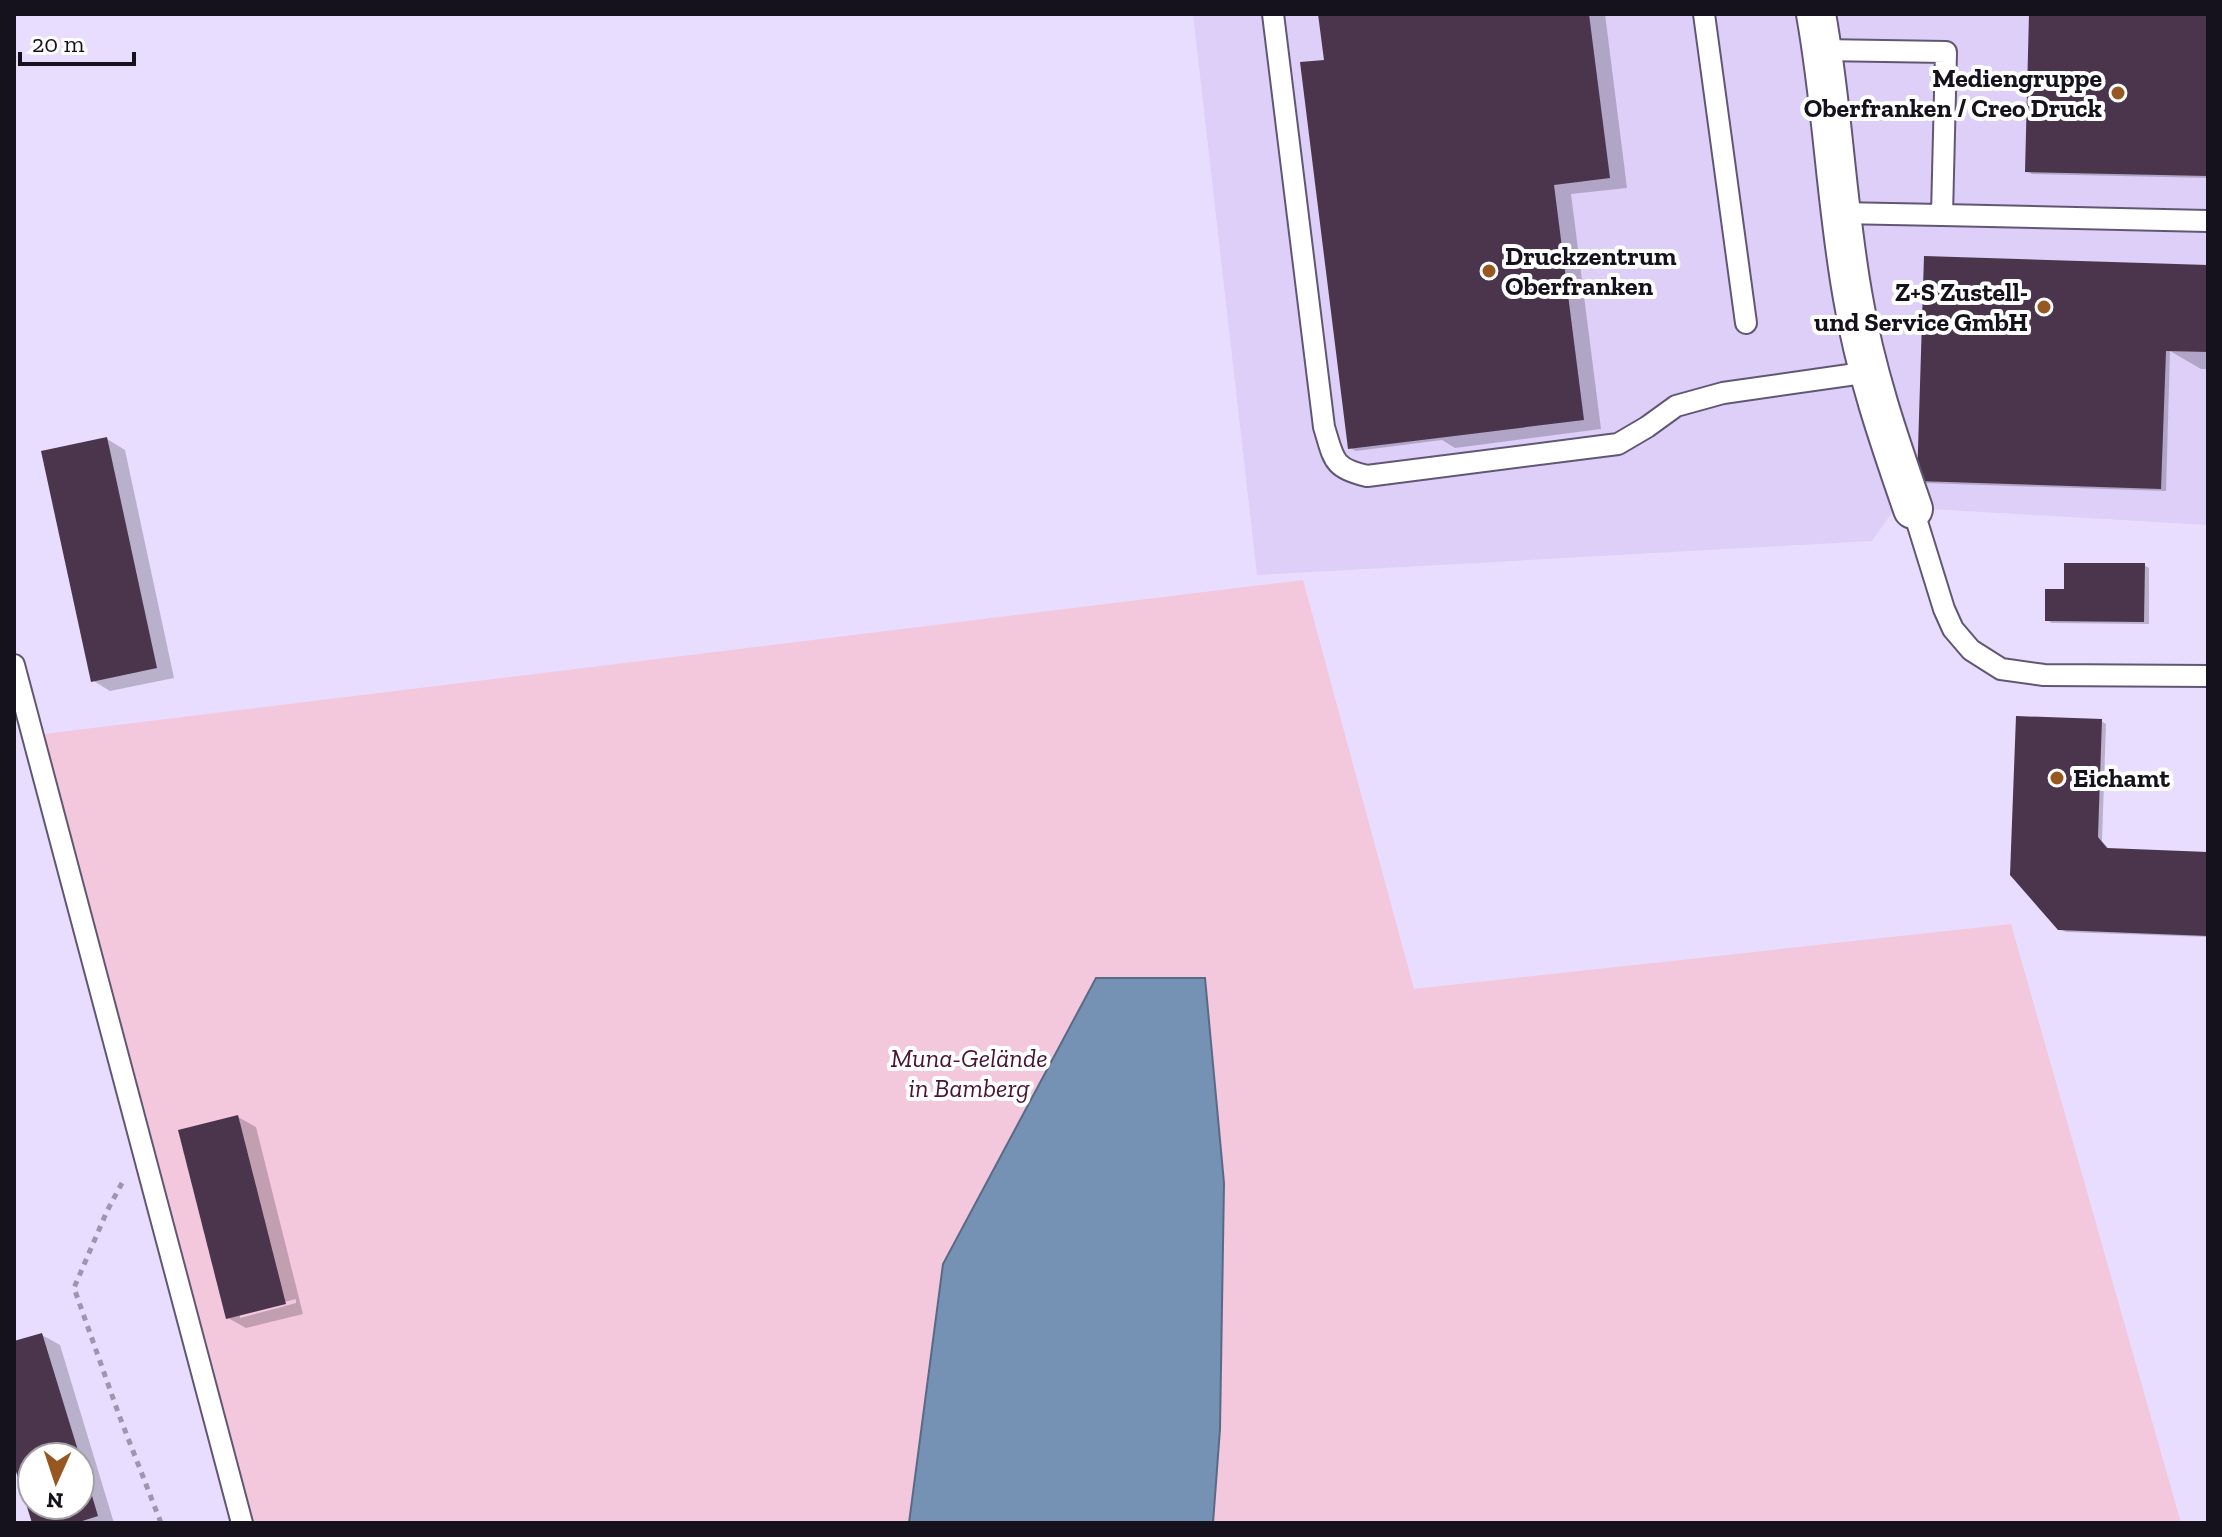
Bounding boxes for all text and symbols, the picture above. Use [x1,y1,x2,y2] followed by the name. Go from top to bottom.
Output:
[20,16,134,66] scale bar
[32,29,85,58] text: 20 m
[1804,62,2103,124] place label: Mediengruppe Oberfranken / Creo Druck
[2109,84,2127,102] marker: Mediengruppe Oberfranken / Creo Druck
[1505,240,1677,302] place label: Druckzentrum Oberfranken
[1480,262,1498,280] marker: Druckzentrum Oberfranken
[1814,276,2028,338] place label: Z+S Zustell- und Service GmbH
[2035,298,2053,316] marker: Z+S Zustell- und Service GmbH
[2073,762,2170,794] place label: Eichamt
[2048,769,2066,787] marker: Eichamt
[890,1042,1048,1104] park label: Muna-Gelände in Bamberg
[16,1441,96,1521] north arrow
[46,1487,64,1514] text: N

